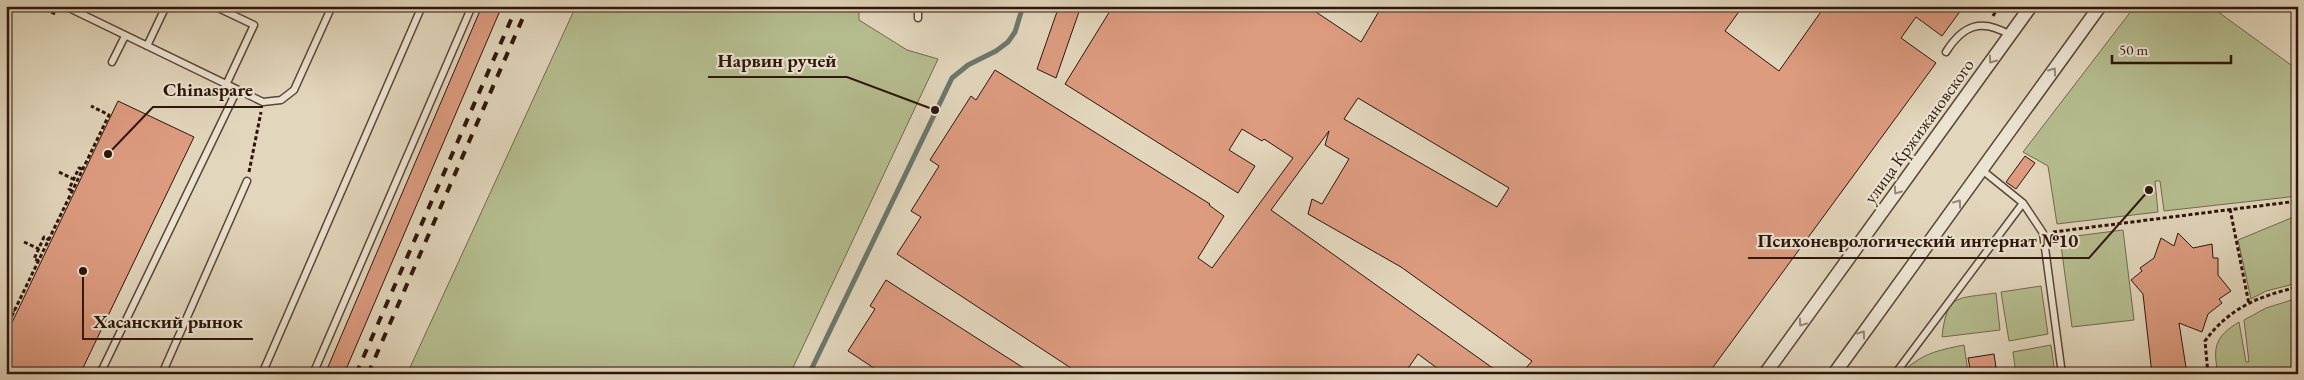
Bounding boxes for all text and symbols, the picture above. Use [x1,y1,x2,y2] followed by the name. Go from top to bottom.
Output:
[2112,32,2230,64] scale bar
[2119,40,2148,59] text: 50 m
[708,43,847,77] callout: Нарвин ручей
[718,48,836,73] text: Нарвин ручей
[1858,54,1979,208] street label: улица Кржижановского
[1989,54,1998,64] one-way arrow
[2047,67,2056,77] one-way arrow
[153,73,263,107] callout: Chinaspare
[163,77,253,102] text: Chinaspare
[1894,185,1903,195] one-way arrow
[1952,199,1961,209] one-way arrow
[1748,224,2089,258] callout: Психоневрологический интернат №10
[1758,228,2078,253] text: Психоневрологический интернат №10
[83,305,253,339] callout: Хасанский рынок
[92,309,243,334] text: Хасанский рынок
[1799,317,1807,326] one-way arrow
[1856,330,1865,340] one-way arrow

